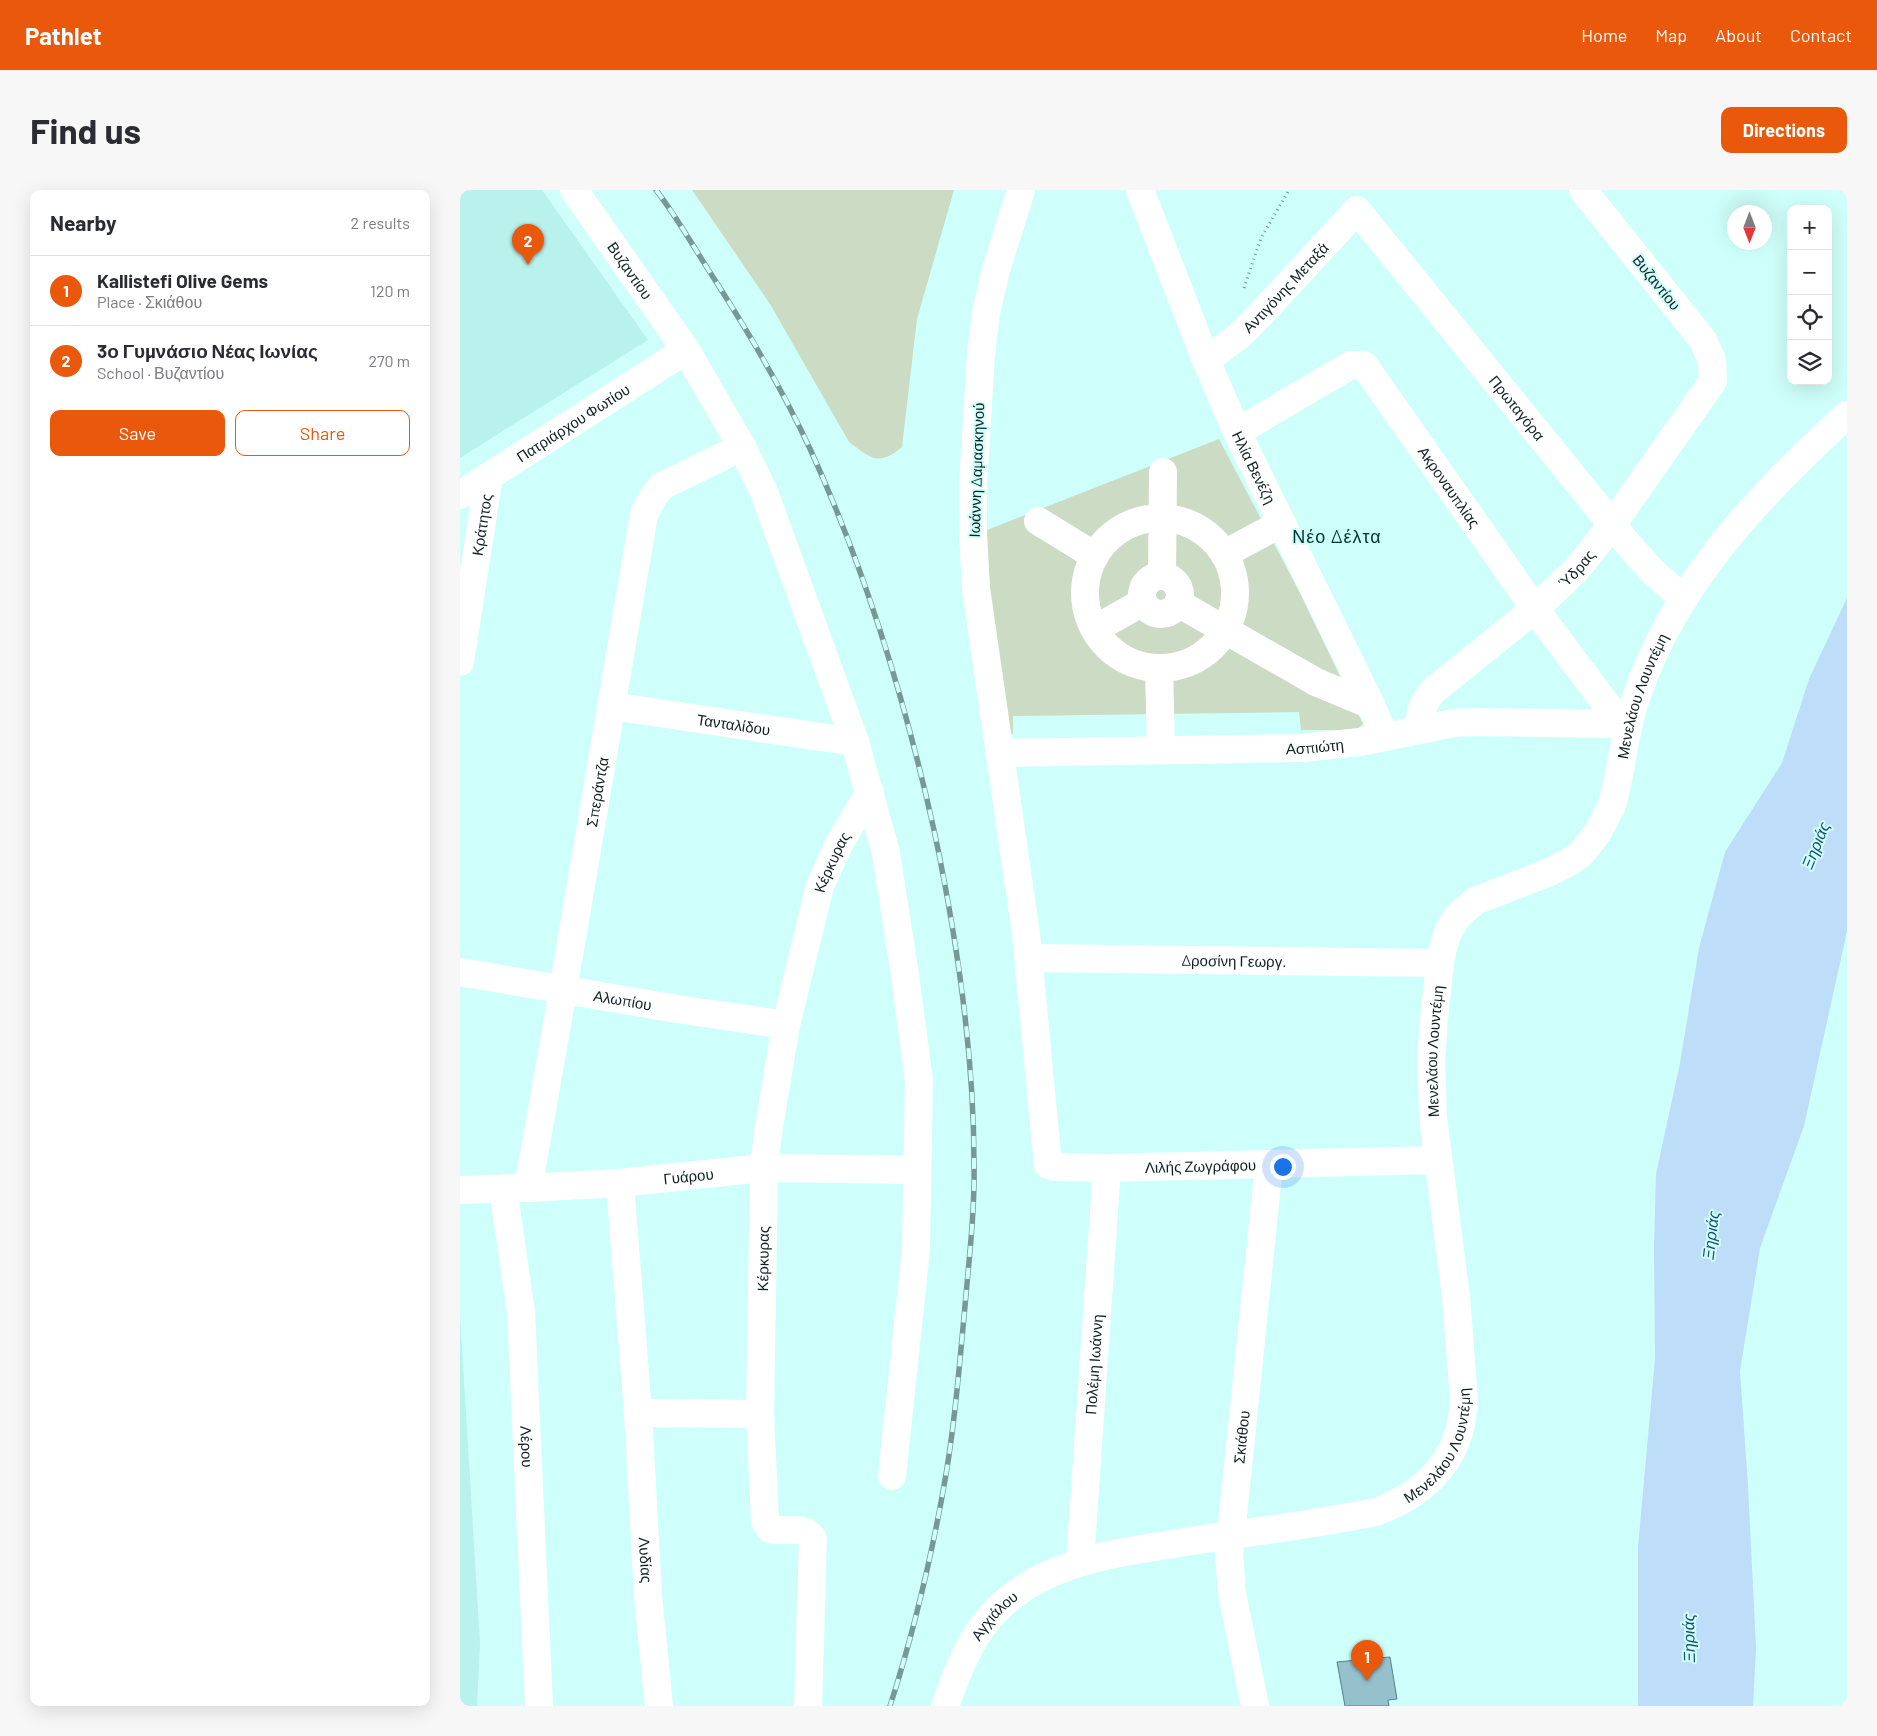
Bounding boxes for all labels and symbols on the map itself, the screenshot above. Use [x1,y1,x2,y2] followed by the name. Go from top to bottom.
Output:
[1727,205,1772,250] north arrow
[512,224,544,265] pin: 2
[604,238,656,302] street label: Βυζαντίου
[1239,238,1332,336] street label: Αντιγόνης Μεταξά
[1629,251,1685,313] street label: Βυζαντίου
[1486,372,1549,444] street label: Πρωταγόρα
[513,380,633,466] street label: Πατριάρχου Φωτίου
[965,402,987,538] street label: Ιωάννη Δαμασκηνού
[1229,428,1280,507] street label: Ηλία Βενέζη
[1415,443,1484,531] street label: Ακροναυπλίας
[468,492,495,557] street label: Κράτητος
[1292,525,1382,547] district label: Νέο Δέλτα
[1554,546,1598,591] street label: Ύδρας
[1613,630,1671,760] street label: Μενελάου Λουντέμη
[696,710,772,738] street label: Τανταλίδου
[1286,735,1345,757] street label: Ασπιώτη
[582,755,612,828] street label: Σπεράντζα
[1797,819,1833,872] water label: Ξηριάς
[810,828,853,894] street label: Κέρκυρας
[1181,951,1287,970] street label: Δροσίνη Γεωργ.
[1422,984,1447,1117] street label: Μενελάου Λουντέμη
[592,986,653,1014] street label: Αλωπίου
[1270,1154,1296,1180] your location
[1145,1155,1256,1176] street label: Λιλής Ζωγράφου
[663,1164,714,1187] street label: Γυάρου
[1697,1209,1722,1261] water label: Ξηριάς
[753,1226,772,1292] street label: Κέρκυρας
[1081,1314,1106,1415] street label: Πολέμη Ιωάννη
[1400,1388,1473,1506] street label: Μενελάου Λουντέμη
[1229,1409,1253,1465] street label: Σκιάθου
[517,1425,537,1468] street label: Λέρου
[636,1537,656,1583] street label: Λυδίας
[967,1587,1021,1644] street label: Αγχιάλου
[1678,1613,1698,1664] water label: Ξηριάς
[1351,1640,1383,1681] pin: 1

